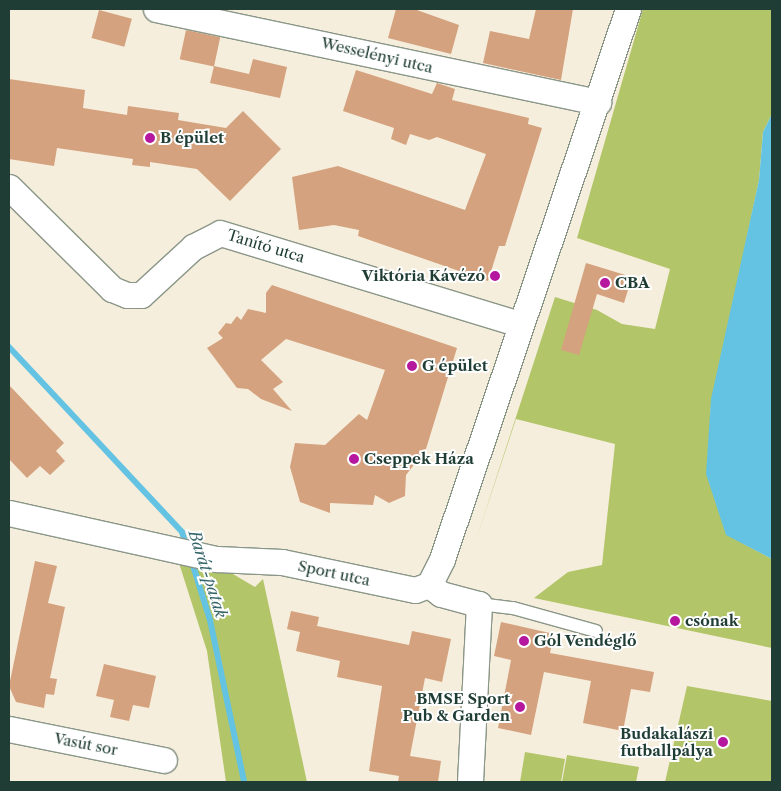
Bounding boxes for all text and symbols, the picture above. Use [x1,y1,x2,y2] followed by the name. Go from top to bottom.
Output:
[319,33,435,77] street label: Wesselényi utca
[160,129,224,147] place label: B épület
[144,132,156,144] marker: B épület
[225,226,307,266] street label: Tanító utca
[362,267,485,285] place label: Viktória Kávézó
[489,270,501,282] marker: Viktória Kávézó
[615,274,650,292] place label: CBA
[599,277,611,289] marker: CBA
[422,357,488,375] place label: G épület
[406,360,418,372] marker: G épület
[364,450,474,468] place label: Cseppek Háza
[348,453,360,465] marker: Cseppek Háza
[185,528,231,620] water label: Barát-patak
[296,557,372,589] street label: Sport utca
[685,612,739,630] place label: csónak
[669,615,681,627] marker: csónak
[534,632,637,650] place label: Gól Vendéglő
[518,635,530,647] marker: Gól Vendéglő
[402,689,510,724] place label: BMSE Sport Pub & Garden
[514,701,526,713] marker: BMSE Sport Pub & Garden
[620,724,713,759] place label: Budakalászi futballpálya
[53,729,119,759] street label: Vasút sor
[717,736,729,748] marker: Budakalászi futballpálya

